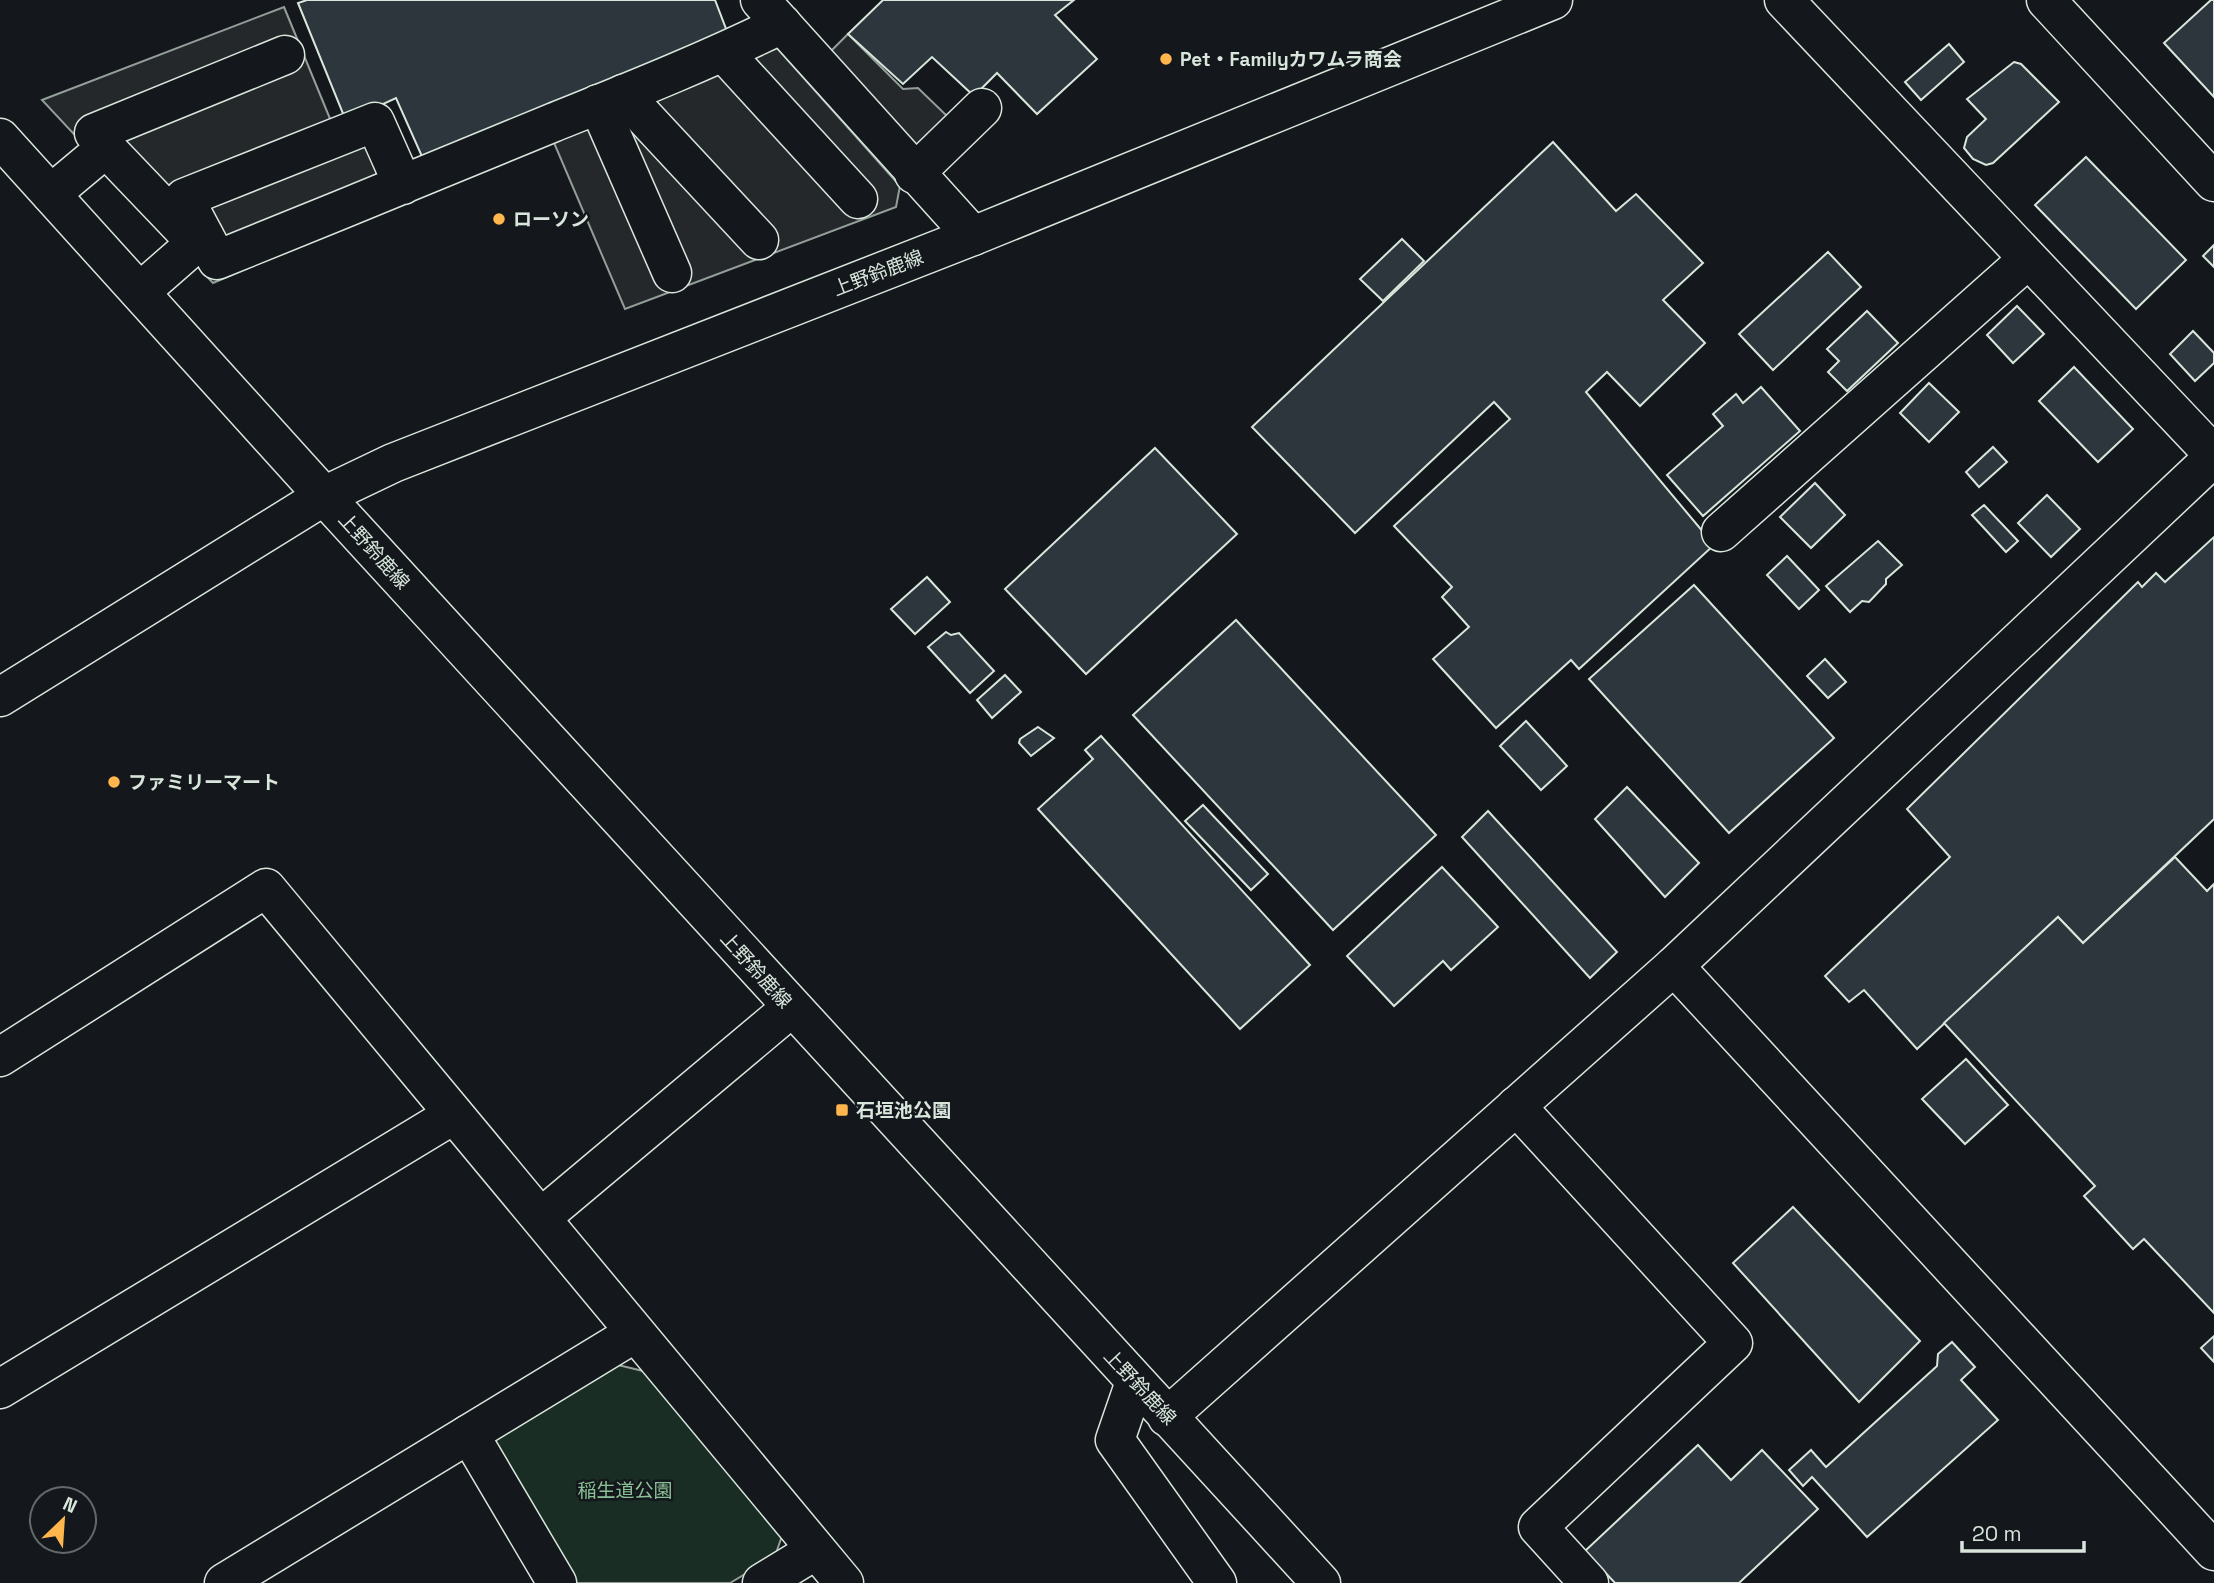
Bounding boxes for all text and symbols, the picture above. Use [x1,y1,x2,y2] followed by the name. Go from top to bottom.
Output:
[1180,47,1402,72] place label: Pet・Familyカワムラ商会
[1158,51,1174,67] marker: Pet・Familyカワムラ商会
[513,207,589,232] place label: ローソン
[491,211,507,227] marker: ローソン
[829,244,927,302] street label: 上野鈴鹿線
[333,507,415,595] street label: 上野鈴鹿線
[128,770,280,795] place label: ファミリーマート
[106,774,122,790] marker: ファミリーマート
[715,926,797,1014] street label: 上野鈴鹿線
[856,1098,951,1123] place label: 石垣池公園
[834,1102,850,1118] marker: 石垣池公園
[1098,1344,1182,1430] street label: 上野鈴鹿線
[577,1478,673,1503] park label: 稲生道公園
[28,1485,98,1555] north arrow
[59,1491,81,1519] text: N
[1962,1510,2084,1554] scale bar
[1972,1520,2022,1547] text: 20 m

